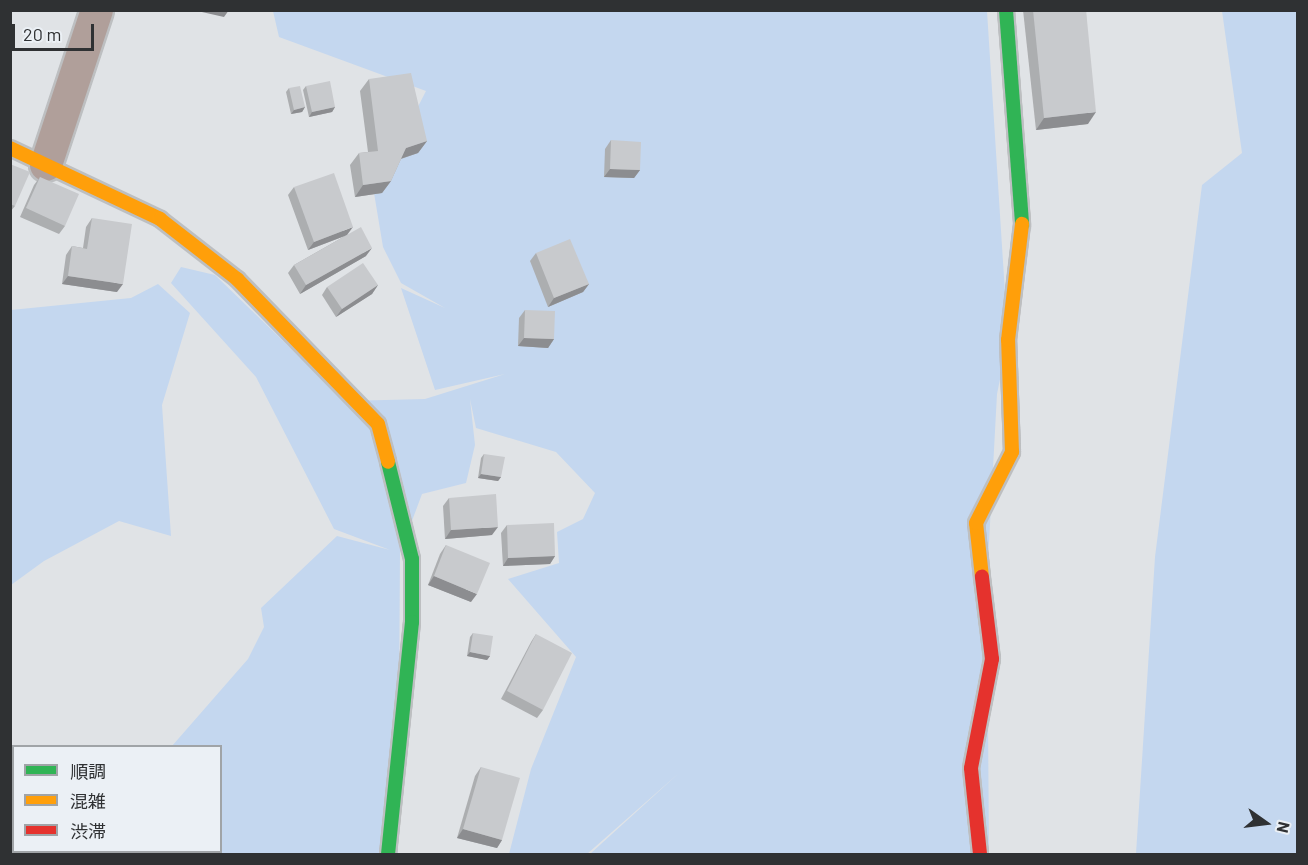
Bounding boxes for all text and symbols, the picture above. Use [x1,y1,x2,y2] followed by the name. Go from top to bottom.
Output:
[15,12,98,50] scale bar
[23,23,61,45] text: 20 m
[12,745,222,853] legend
[70,760,106,782] text: 順調
[70,790,106,812] text: 混雑
[1236,793,1296,853] north arrow
[70,820,106,842] text: 渋滞
[1273,820,1294,835] text: N

